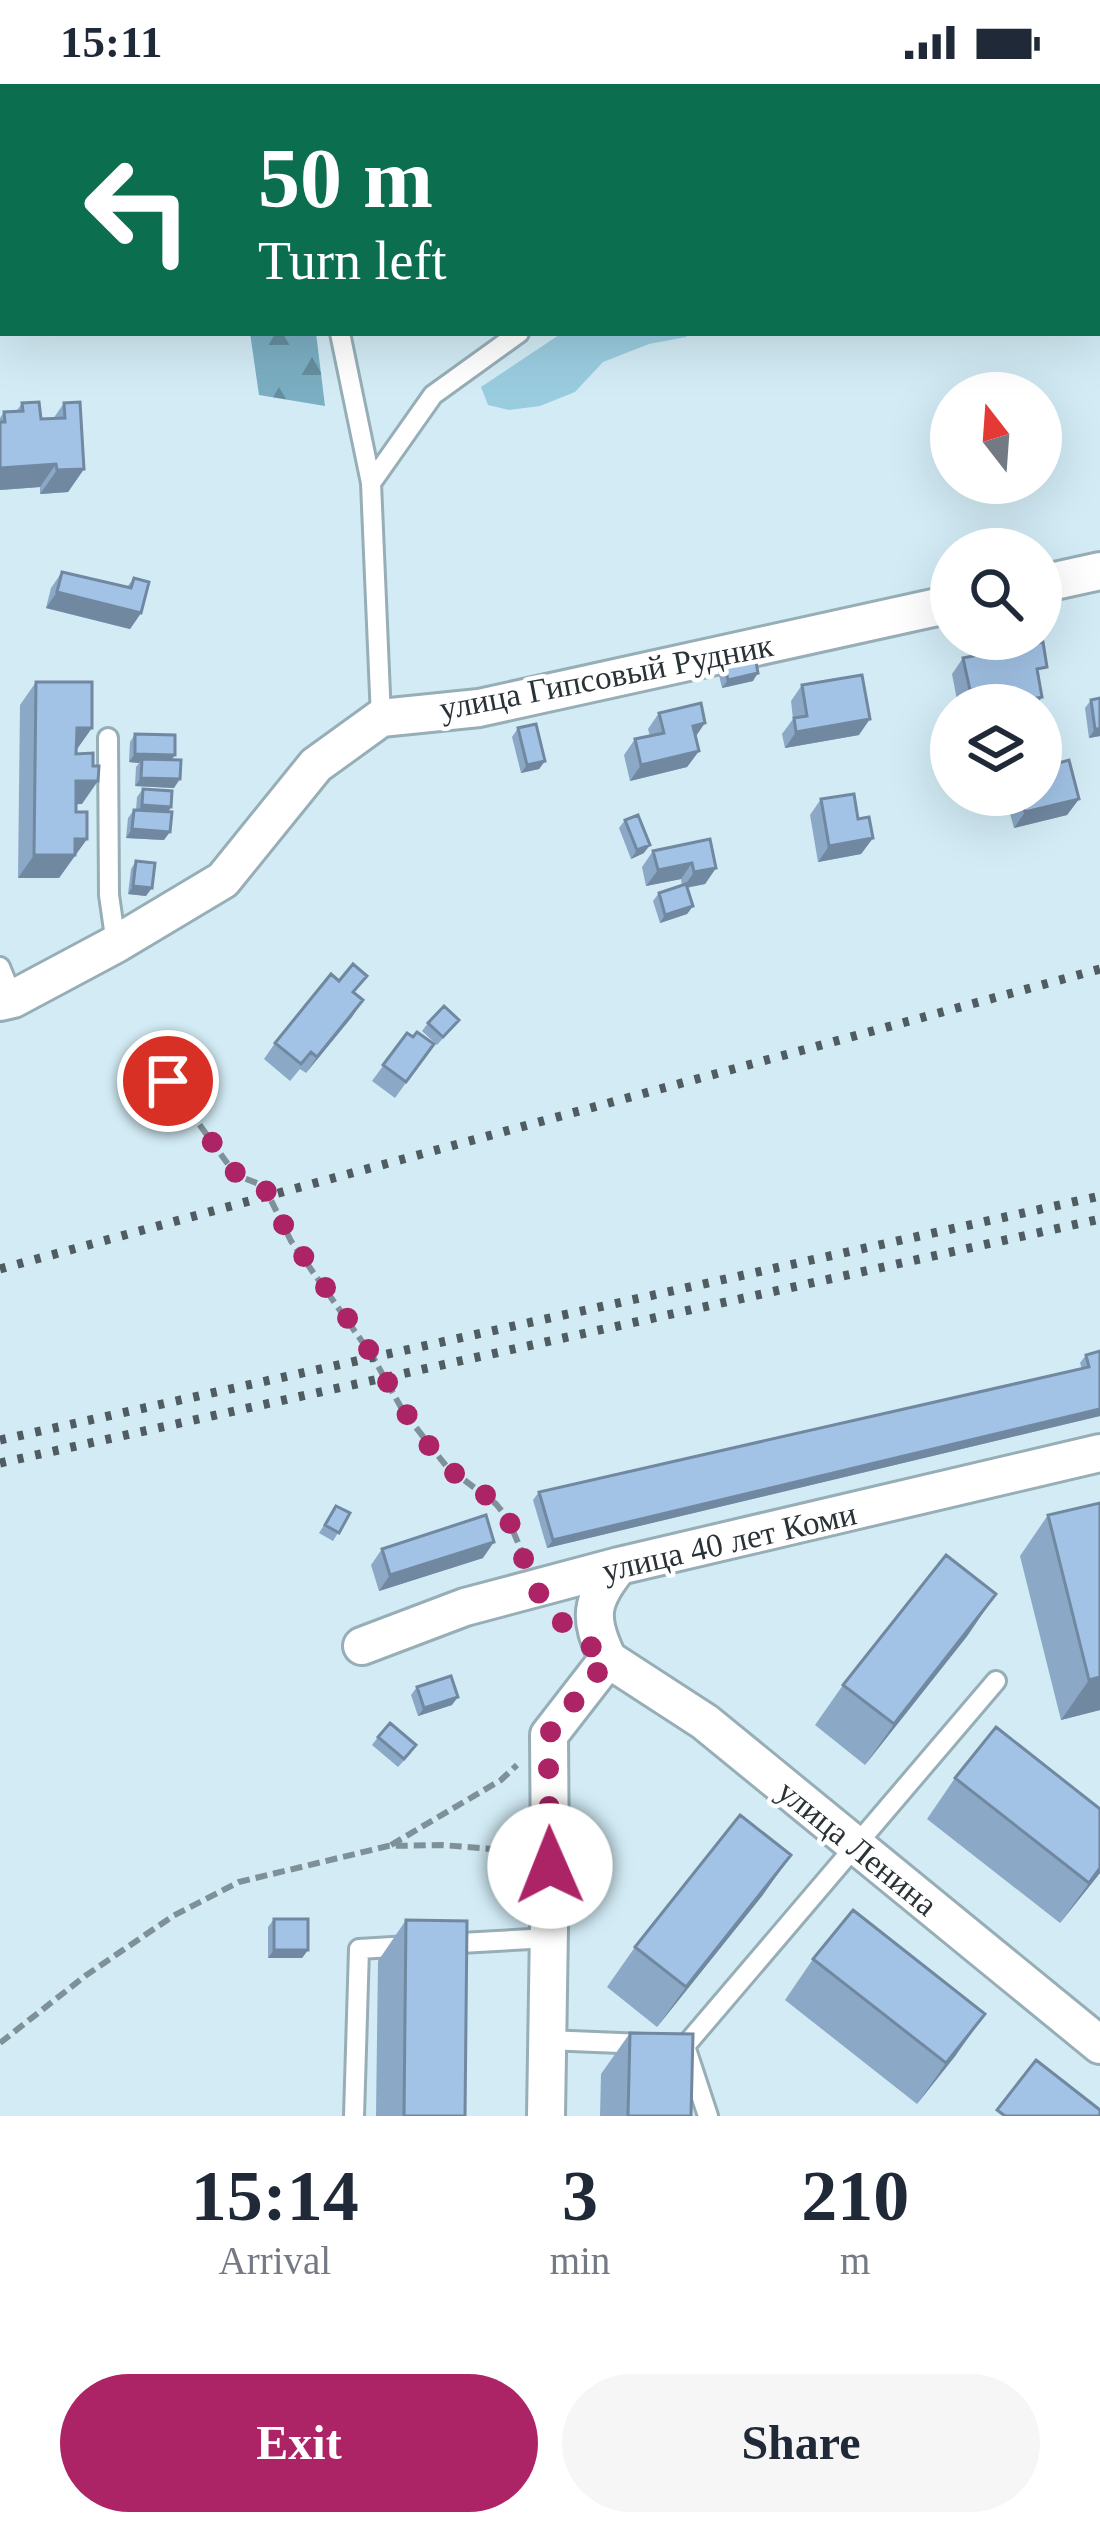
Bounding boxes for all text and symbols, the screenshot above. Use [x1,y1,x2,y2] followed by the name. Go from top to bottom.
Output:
[60,17,163,67] text: 15:11
[60,132,216,288] icon: left
[258,132,433,225] text: 50 m
[258,231,447,291] text: Turn left
[930,372,1062,504] north arrow
[930,372,1062,816] map controls
[930,528,1062,660] button: search
[437,627,777,727] street label: улица Гипсовый Рудник
[930,684,1062,816] button: layers
[117,1030,219,1132] pin
[135,1048,201,1114] icon: arrive
[599,1495,860,1589] street label: улица 40 лет Коми
[771,1773,944,1923] street label: улица Ленина
[487,1803,613,1929] position arrow
[191,2156,359,2236] text: 15:14
[562,2156,598,2236] text: 3
[801,2156,909,2236] text: 210
[219,2239,331,2282] text: Arrival
[550,2239,610,2282] text: min
[840,2239,870,2282] text: m
[60,2374,538,2512] button: Exit
[562,2374,1040,2512] button: Share

